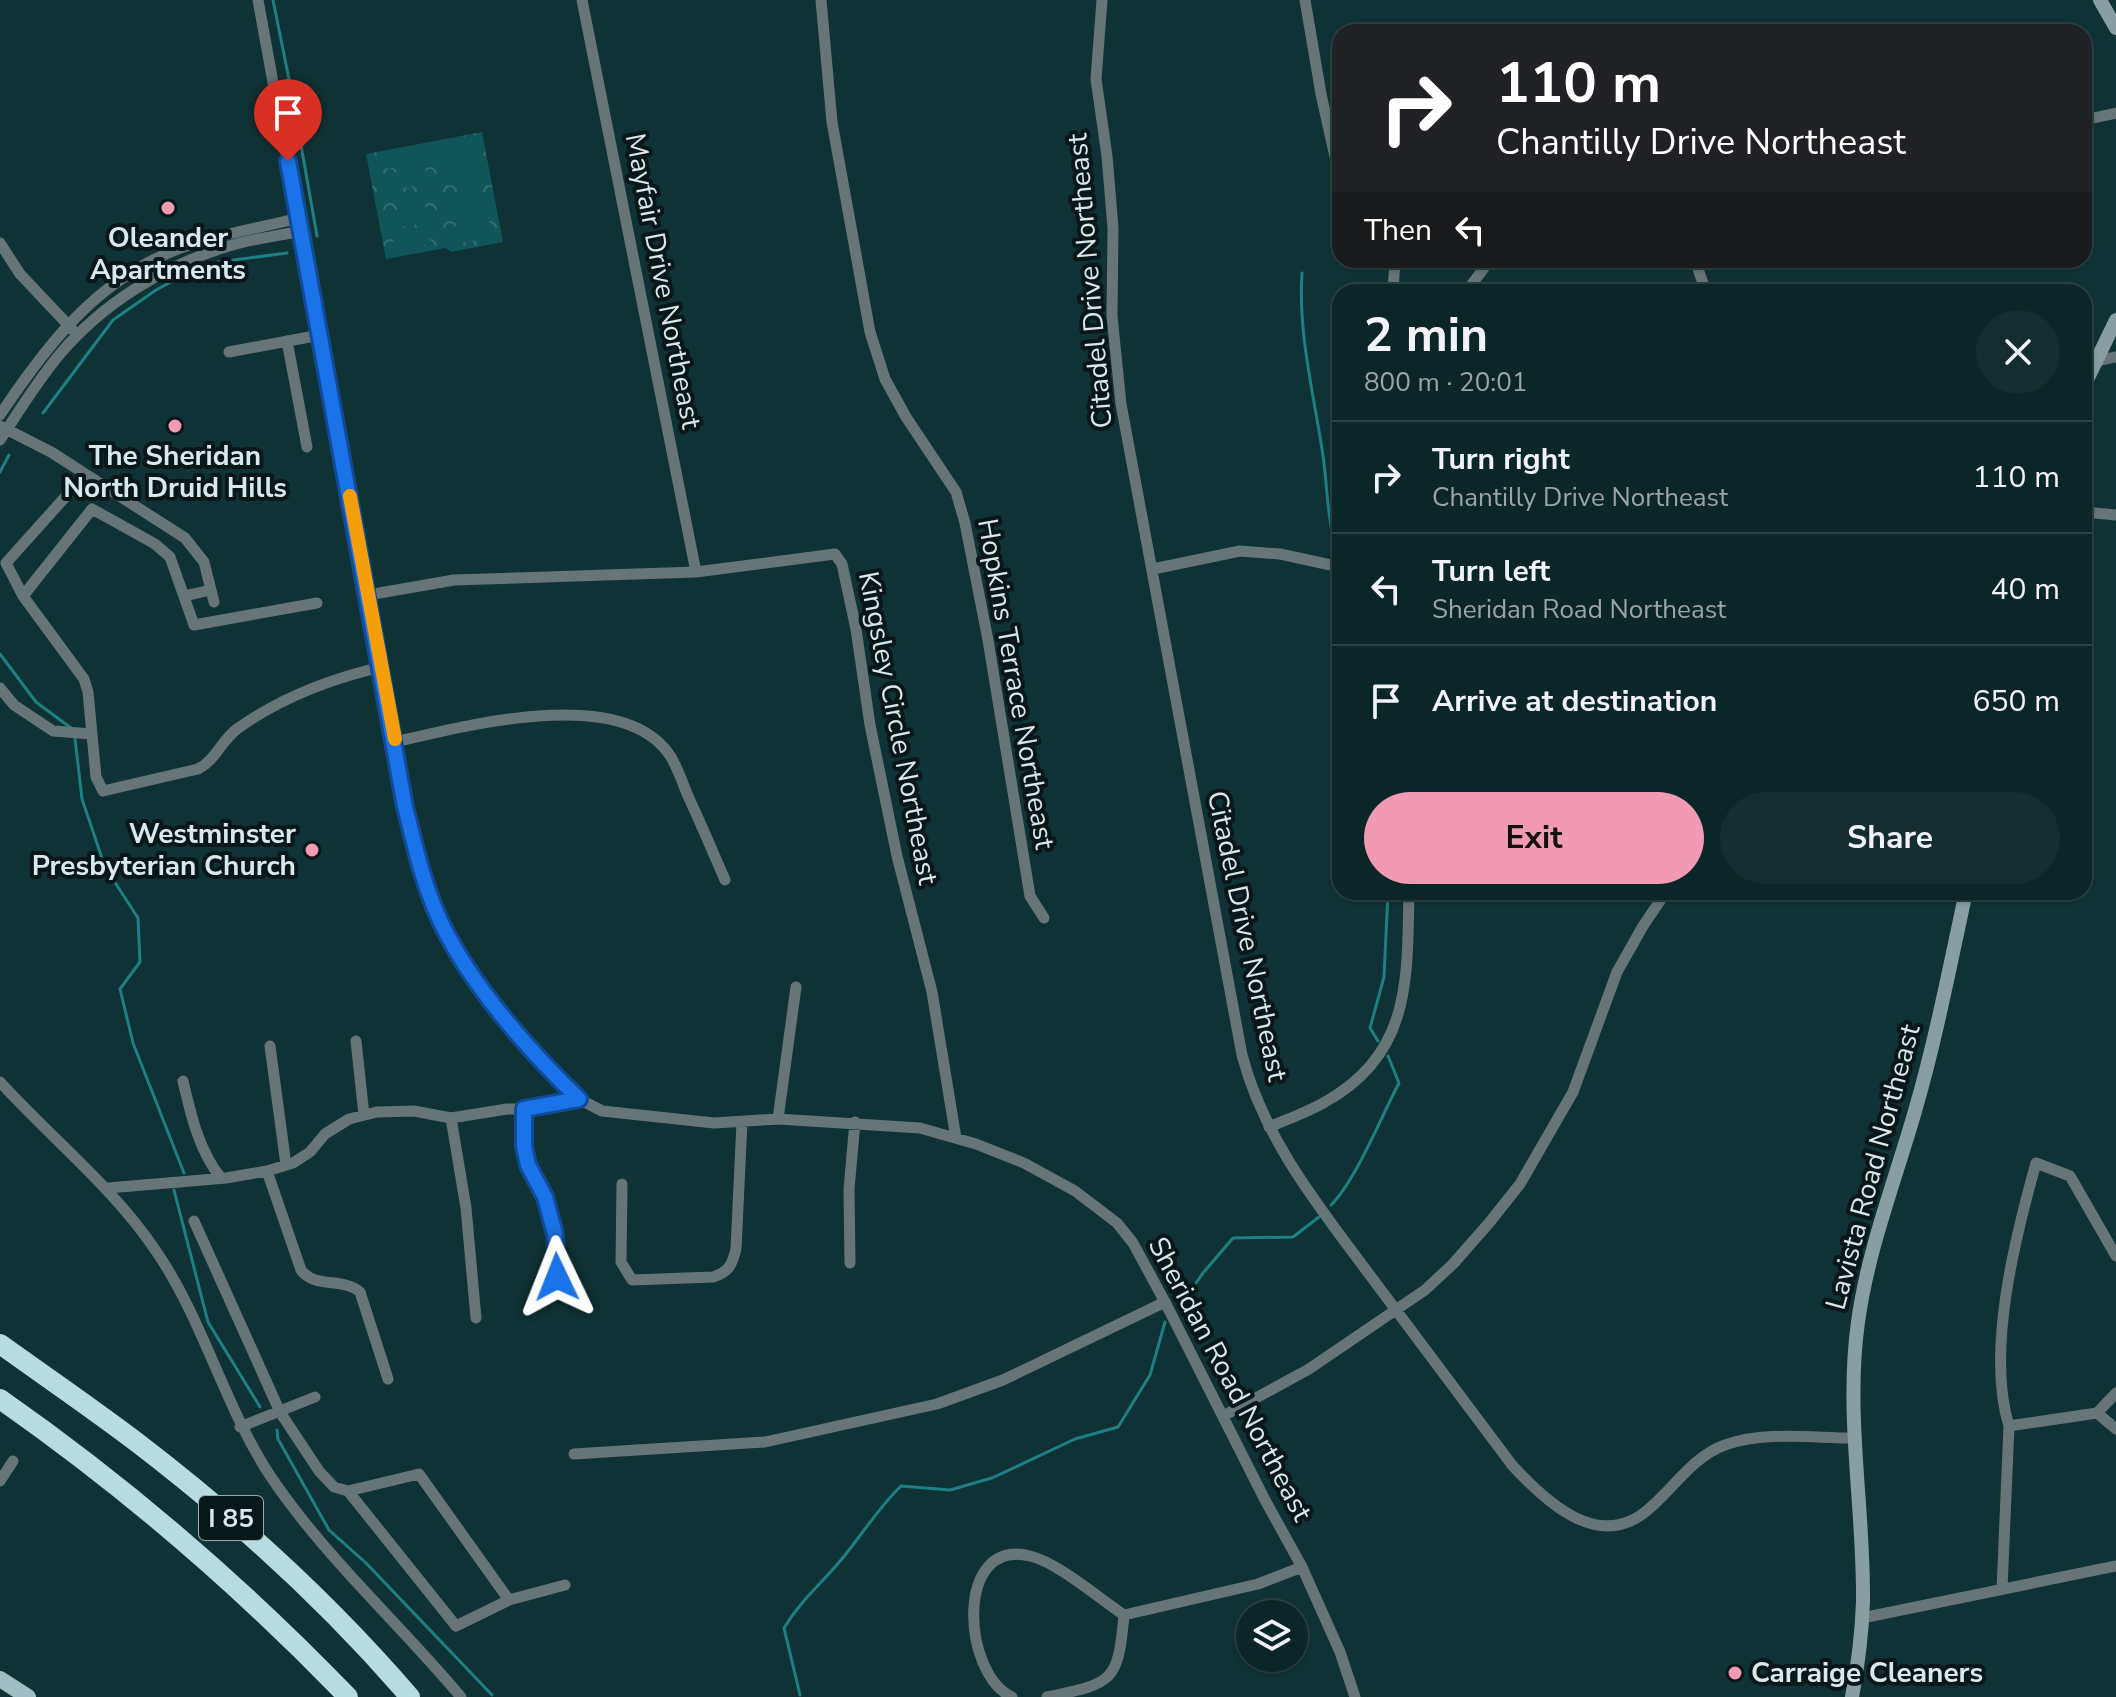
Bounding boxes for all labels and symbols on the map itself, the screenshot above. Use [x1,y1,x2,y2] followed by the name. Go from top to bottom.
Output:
[254,79,322,161] pin
[616,130,710,432] street label: Mayfair Drive Northeast
[1058,132,1122,430] street label: Citadel Drive Northeast
[159,199,177,217] marker: Oleander Apartments
[90,219,246,289] place label: Oleander Apartments
[166,417,184,435] marker: The Sheridan North Druid Hills
[63,437,287,507] place label: The Sheridan North Druid Hills
[968,516,1064,852] street label: Hopkins Terrace Northeast
[849,568,947,888] street label: Kingsley Circle Northeast
[1198,787,1296,1085] street label: Citadel Drive Northeast
[32,815,296,885] place label: Westminster Presbyterian Church
[303,841,321,859] marker: Westminster Presbyterian Church
[1817,1020,1929,1314] street label: Lavista Road Northeast
[1139,1230,1321,1528] street label: Sheridan Road Northeast
[515,1235,599,1319] position arrow
[199,1496,263,1540] road number: I 85
[1751,1654,1983,1692] place label: Carraige Cleaners
[1726,1664,1744,1682] marker: Carraige Cleaners

